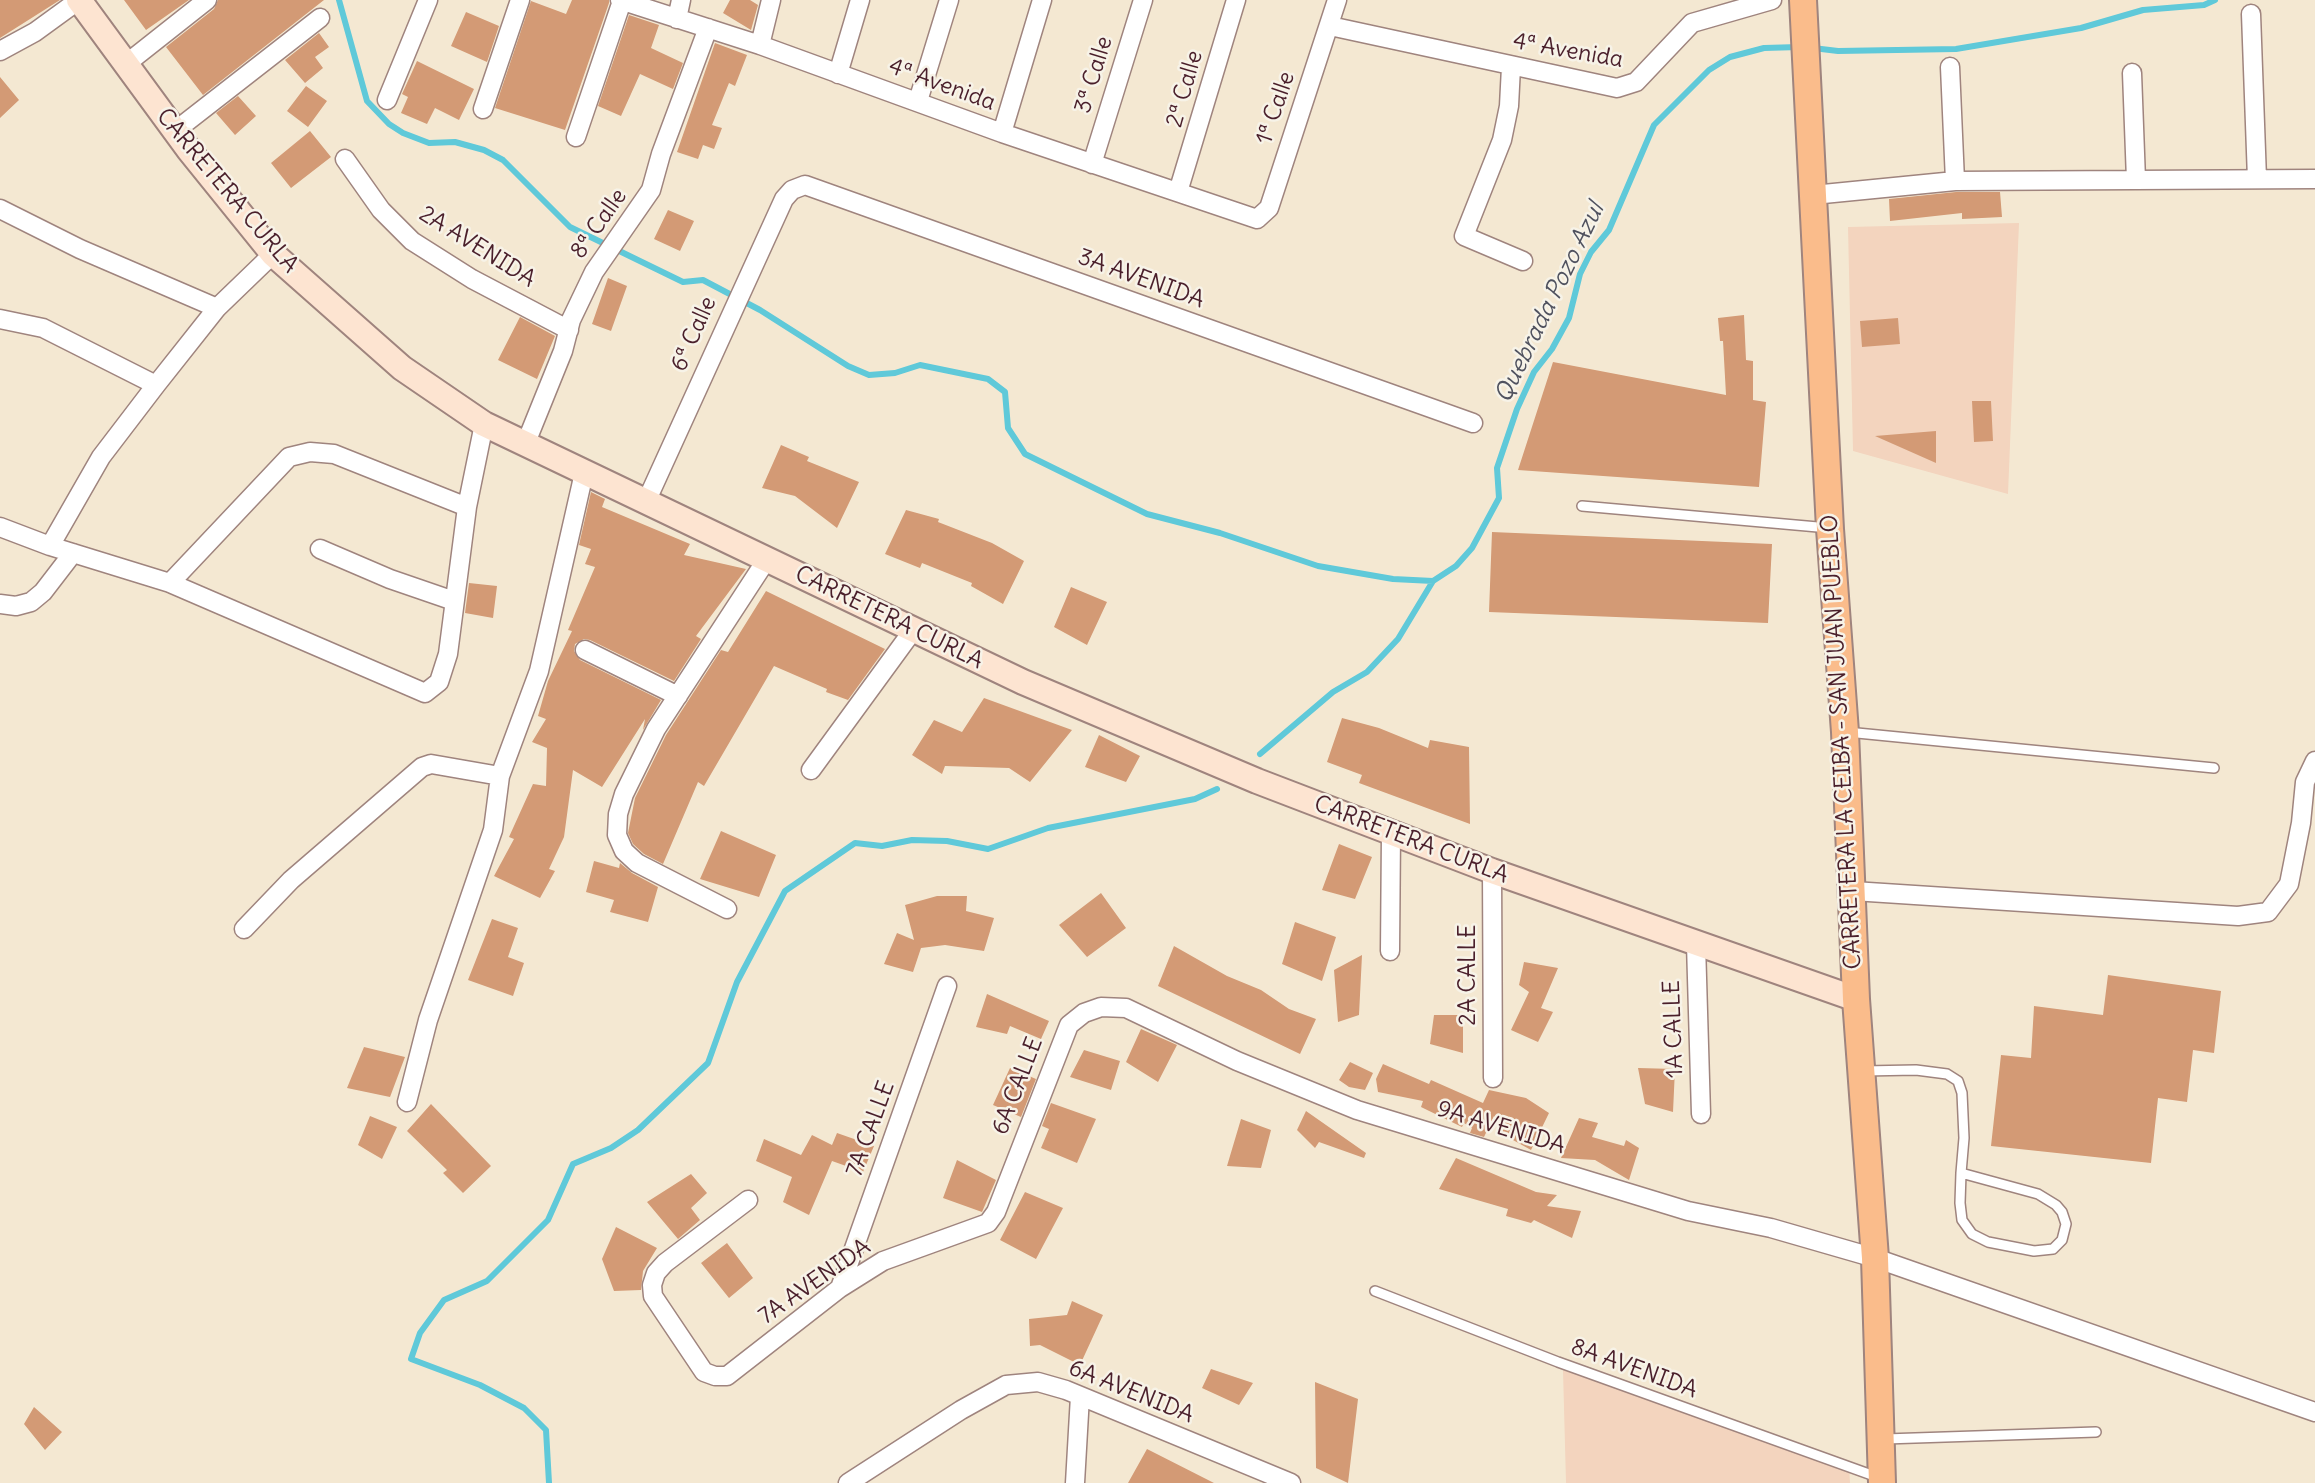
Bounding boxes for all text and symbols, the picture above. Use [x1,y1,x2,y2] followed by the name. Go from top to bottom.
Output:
[1511,28,1625,74] street label: 4ª Avenida
[1069,33,1119,117] street label: 3ª Calle
[1161,48,1209,130] street label: 2ª Calle
[885,53,999,117] street label: 4ª Avenida
[1251,68,1301,148] street label: 1ª Calle
[150,103,304,279] street label: CARRETERA CURLA
[565,184,633,264] street label: 8ª Calle
[1489,198,1611,408] water label: Quebrada Pozo Azul
[414,200,540,294] street label: 2A AVENIDA
[1074,243,1208,315] street label: 3A AVENIDA
[665,292,723,376] street label: 6ª Calle
[1816,514,1868,970] street label: CARRETERA LA CEIBA - SAN JUAN PUEBLO
[790,560,988,676] street label: CARRETERA CURLA
[1310,790,1512,890] street label: CARRETERA CURLA
[1454,924,1482,1026] street label: 2A CALLE
[1659,980,1689,1078] street label: 1A CALLE
[987,1033,1049,1139] street label: 6A CALLE
[841,1078,901,1180] street label: 7A CALLE
[1434,1095,1568,1161] street label: 9A AVENIDA
[754,1233,876,1331] street label: 7A AVENIDA
[1567,1333,1701,1405] street label: 8A AVENIDA
[1064,1354,1198,1430] street label: 6A AVENIDA

